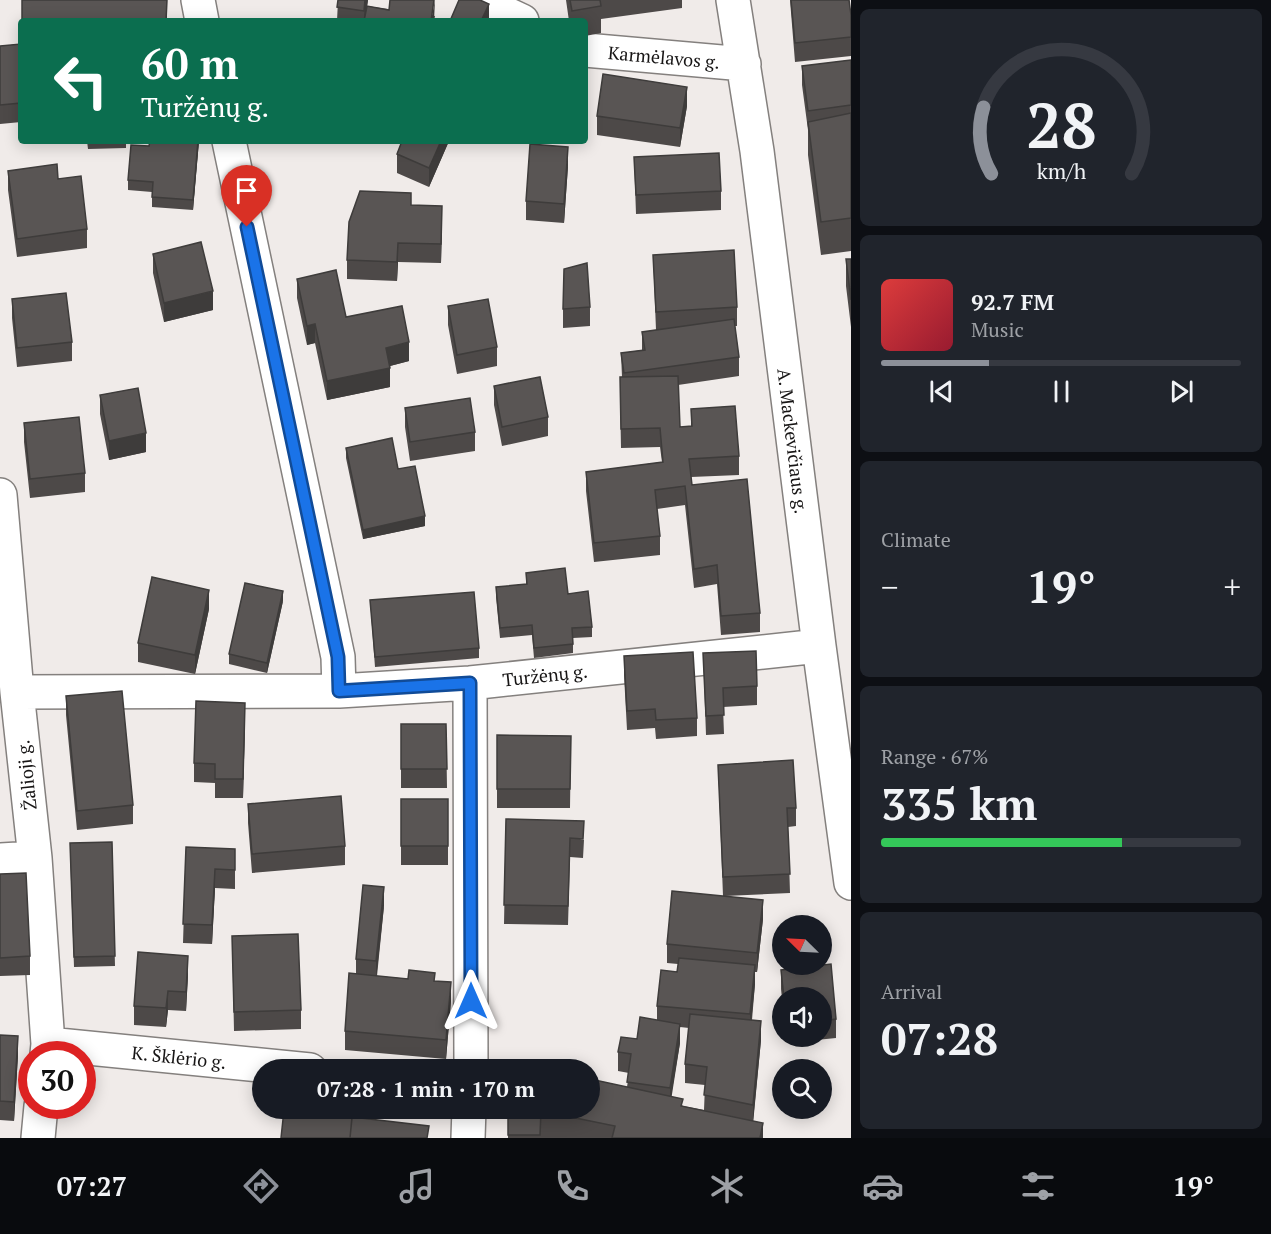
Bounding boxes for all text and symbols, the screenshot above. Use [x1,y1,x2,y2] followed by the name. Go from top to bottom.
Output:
[141,35,239,91] text: 60 m
[607,40,721,74] street label: Karmėlavos g.
[42,42,120,120] icon: left
[1026,84,1096,167] text: 28
[141,89,269,125] text: Turžėnų g.
[1036,158,1086,186] text: km/h
[221,165,272,227] pin
[230,174,263,207] icon: arrive
[971,287,1054,316] text: 92.7 FM
[971,316,1024,343] text: Music
[772,367,814,515] street label: A. Mackevičiaus g.
[925,375,958,408] icon: previous
[1045,375,1078,408] icon: pause
[1165,375,1198,408] icon: next
[881,526,951,553] text: Climate
[1026,556,1096,616] text: 19°
[881,565,899,608] text: −
[1223,565,1241,608] text: +
[501,659,589,691] street label: Turžėnų g.
[10,739,42,811] street label: Žalioji g.
[881,743,988,770] text: Range · 67%
[881,773,1037,833] text: 335 km
[772,915,832,975] north arrow
[772,915,832,1119] map controls
[439,969,503,1033] position arrow
[881,978,942,1005] text: Arrival
[772,987,832,1047] button: sound
[881,1008,998,1068] text: 07:28
[131,1040,227,1074] street label: K. Šklėrio g.
[18,1041,96,1119] speed limit sign: 30
[772,1059,832,1119] button: search
[317,1074,535,1103] text: 07:28 · 1 min · 170 m
[240,1165,282,1207] icon: directions
[396,1165,438,1207] icon: music
[551,1165,593,1207] icon: phone
[706,1165,748,1207] icon: climate
[862,1165,904,1207] icon: car
[1017,1165,1059,1207] icon: filters
[57,1168,127,1204] text: 07:27
[1173,1168,1214,1204] text: 19°

